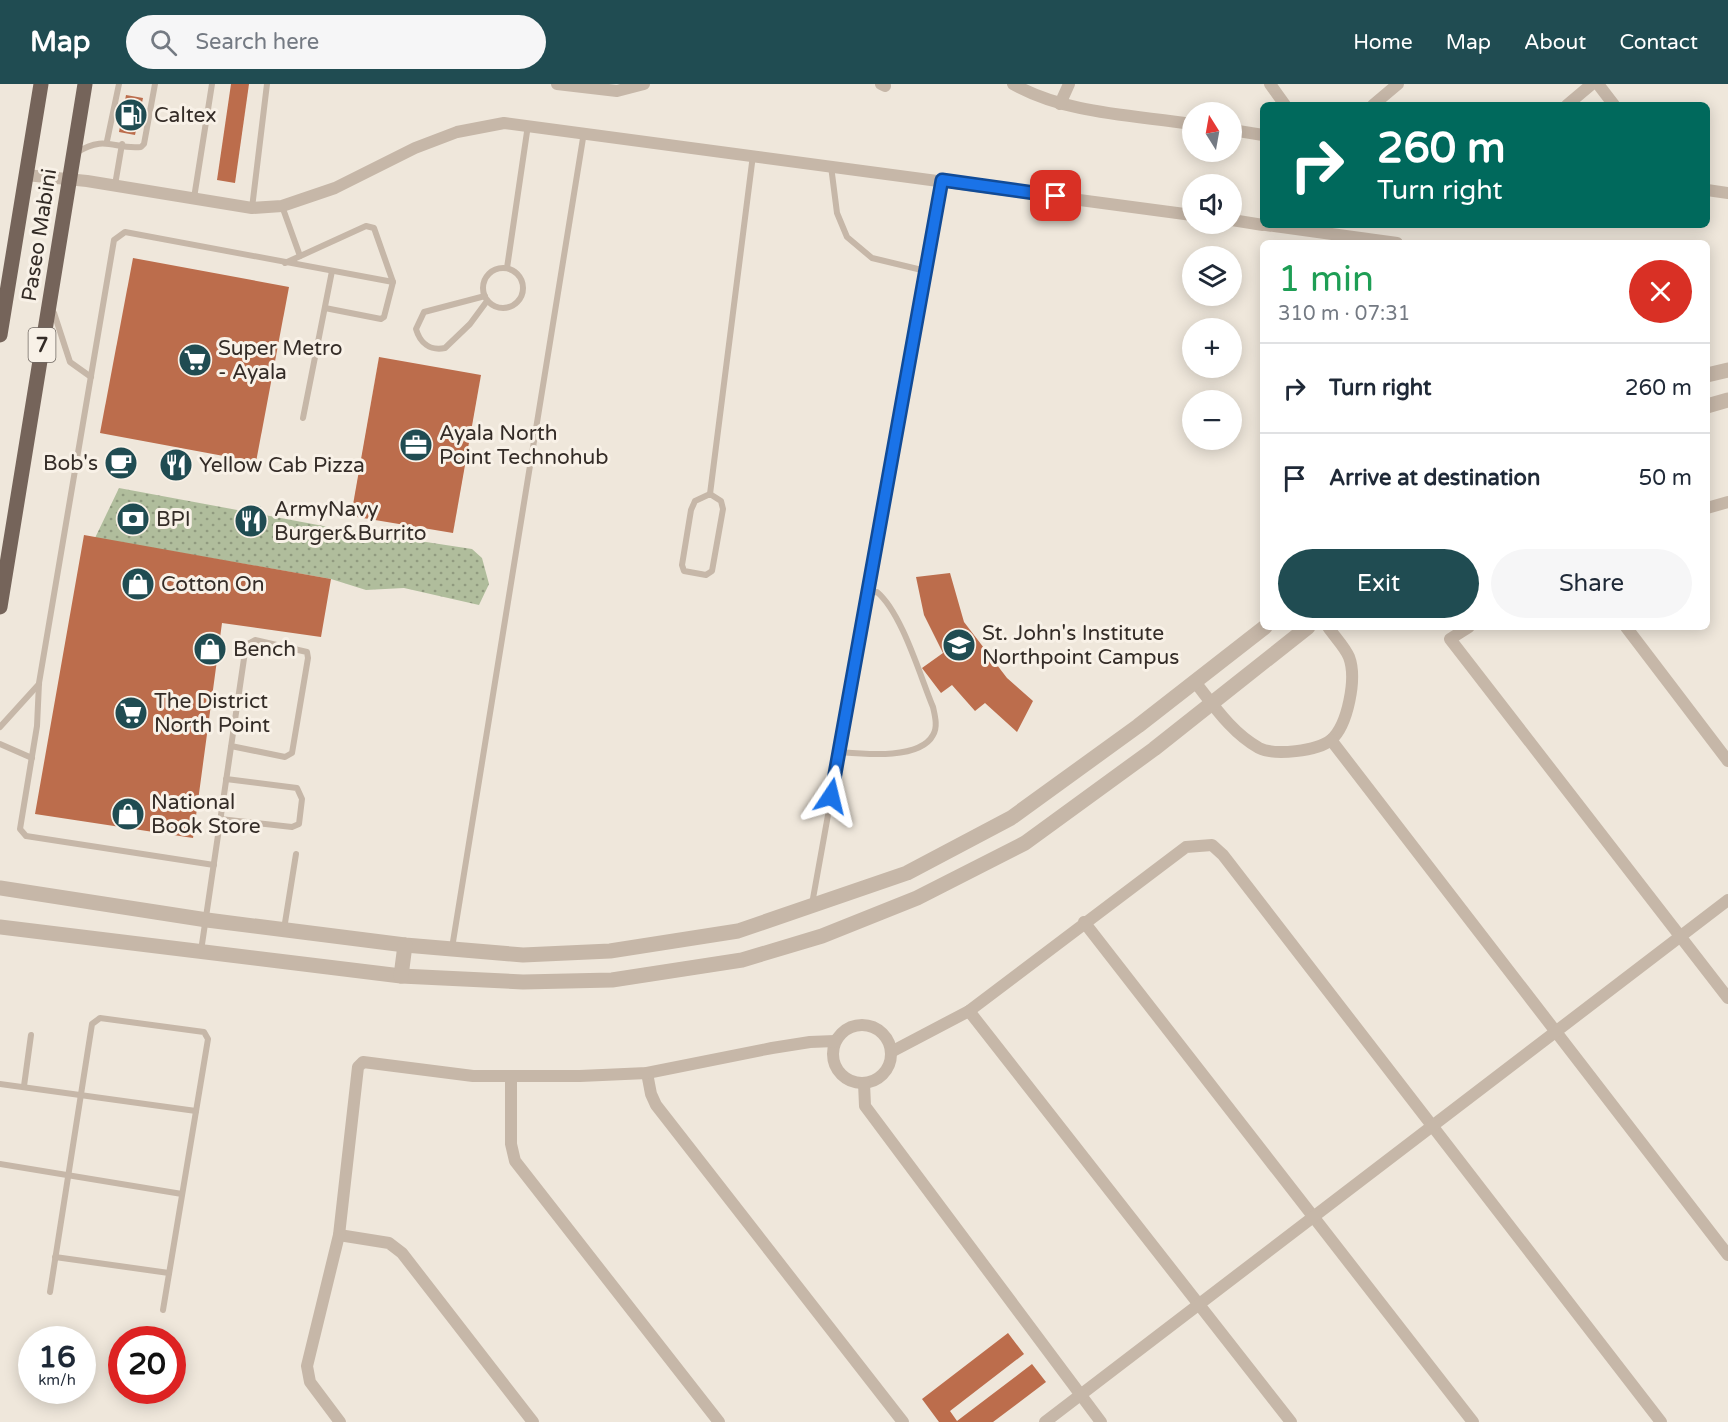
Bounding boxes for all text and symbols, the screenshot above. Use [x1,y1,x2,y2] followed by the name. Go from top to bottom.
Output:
[126,15,546,69] search box
[30,25,90,59] text: Map
[147,26,180,59] icon: search
[195,29,319,55] text: Search here
[1353,30,1413,55] text: Home
[1446,30,1491,55] text: Map
[1524,30,1586,55] text: About
[1619,30,1698,55] text: Contact
[113,97,149,133] fuel station icon: Caltex
[1182,102,1242,162] north arrow
[1182,102,1242,450] map controls
[154,103,217,128] place label: Caltex
[1377,123,1506,174] text: 260 m
[1278,126,1356,204] icon: right
[17,167,62,303] street label: Paseo Mabini
[1030,170,1081,221] pin
[1182,174,1242,234] button: sound
[1377,174,1503,207] text: Turn right
[1039,179,1072,212] icon: arrive
[1182,246,1242,306] button: layers
[1278,258,1374,301] text: 1 min
[1629,260,1692,323] button: close
[1278,302,1410,326] text: 310 m · 07:31
[1182,318,1242,378] button: +
[28,328,56,362] road number: 7
[218,336,343,385] place label: Super Metro - Ayala
[177,342,213,378] supermarket icon: Super Metro - Ayala
[1278,372,1311,405] icon: right
[1329,375,1431,401] text: Turn right
[1625,375,1692,401] text: 260 m
[1182,390,1242,450] button: −
[439,421,608,470] place label: Ayala North Point Technohub
[398,427,434,463] office icon: Ayala North Point Technohub
[103,445,139,481] cafe icon: Bob's
[158,447,194,483] restaurant icon: Yellow Cab Pizza
[43,451,98,476] place label: Bob's
[199,453,365,478] place label: Yellow Cab Pizza
[1278,462,1311,495] icon: arrive
[1329,465,1540,491] text: Arrive at destination
[1638,465,1692,491] text: 50 m
[274,497,427,546] place label: ArmyNavy Burger&Burrito
[115,501,151,537] bank icon: BPI
[233,503,269,539] restaurant icon: ArmyNavy Burger&Burrito
[156,507,191,532] place label: BPI
[1278,549,1479,618] button: Exit
[1491,549,1692,618] button: Share
[120,566,156,602] shop icon: Cotton On
[161,572,265,597] place label: Cotton On
[982,621,1179,670] place label: St. John's Institute Northpoint Campus
[941,627,977,663] school or university icon: St. John's Institute Northpoint Campus
[192,631,228,667] shop icon: Bench
[233,637,296,662] place label: Bench
[154,689,270,738] place label: The District North Point
[113,695,149,731] supermarket icon: The District North Point
[799,764,863,828] position arrow
[151,790,261,839] place label: National Book Store
[110,796,146,832] shop icon: National Book Store
[108,1326,186,1404] speed limit sign: 20
[38,1339,76,1376] text: 16
[38,1371,76,1389] text: km/h

